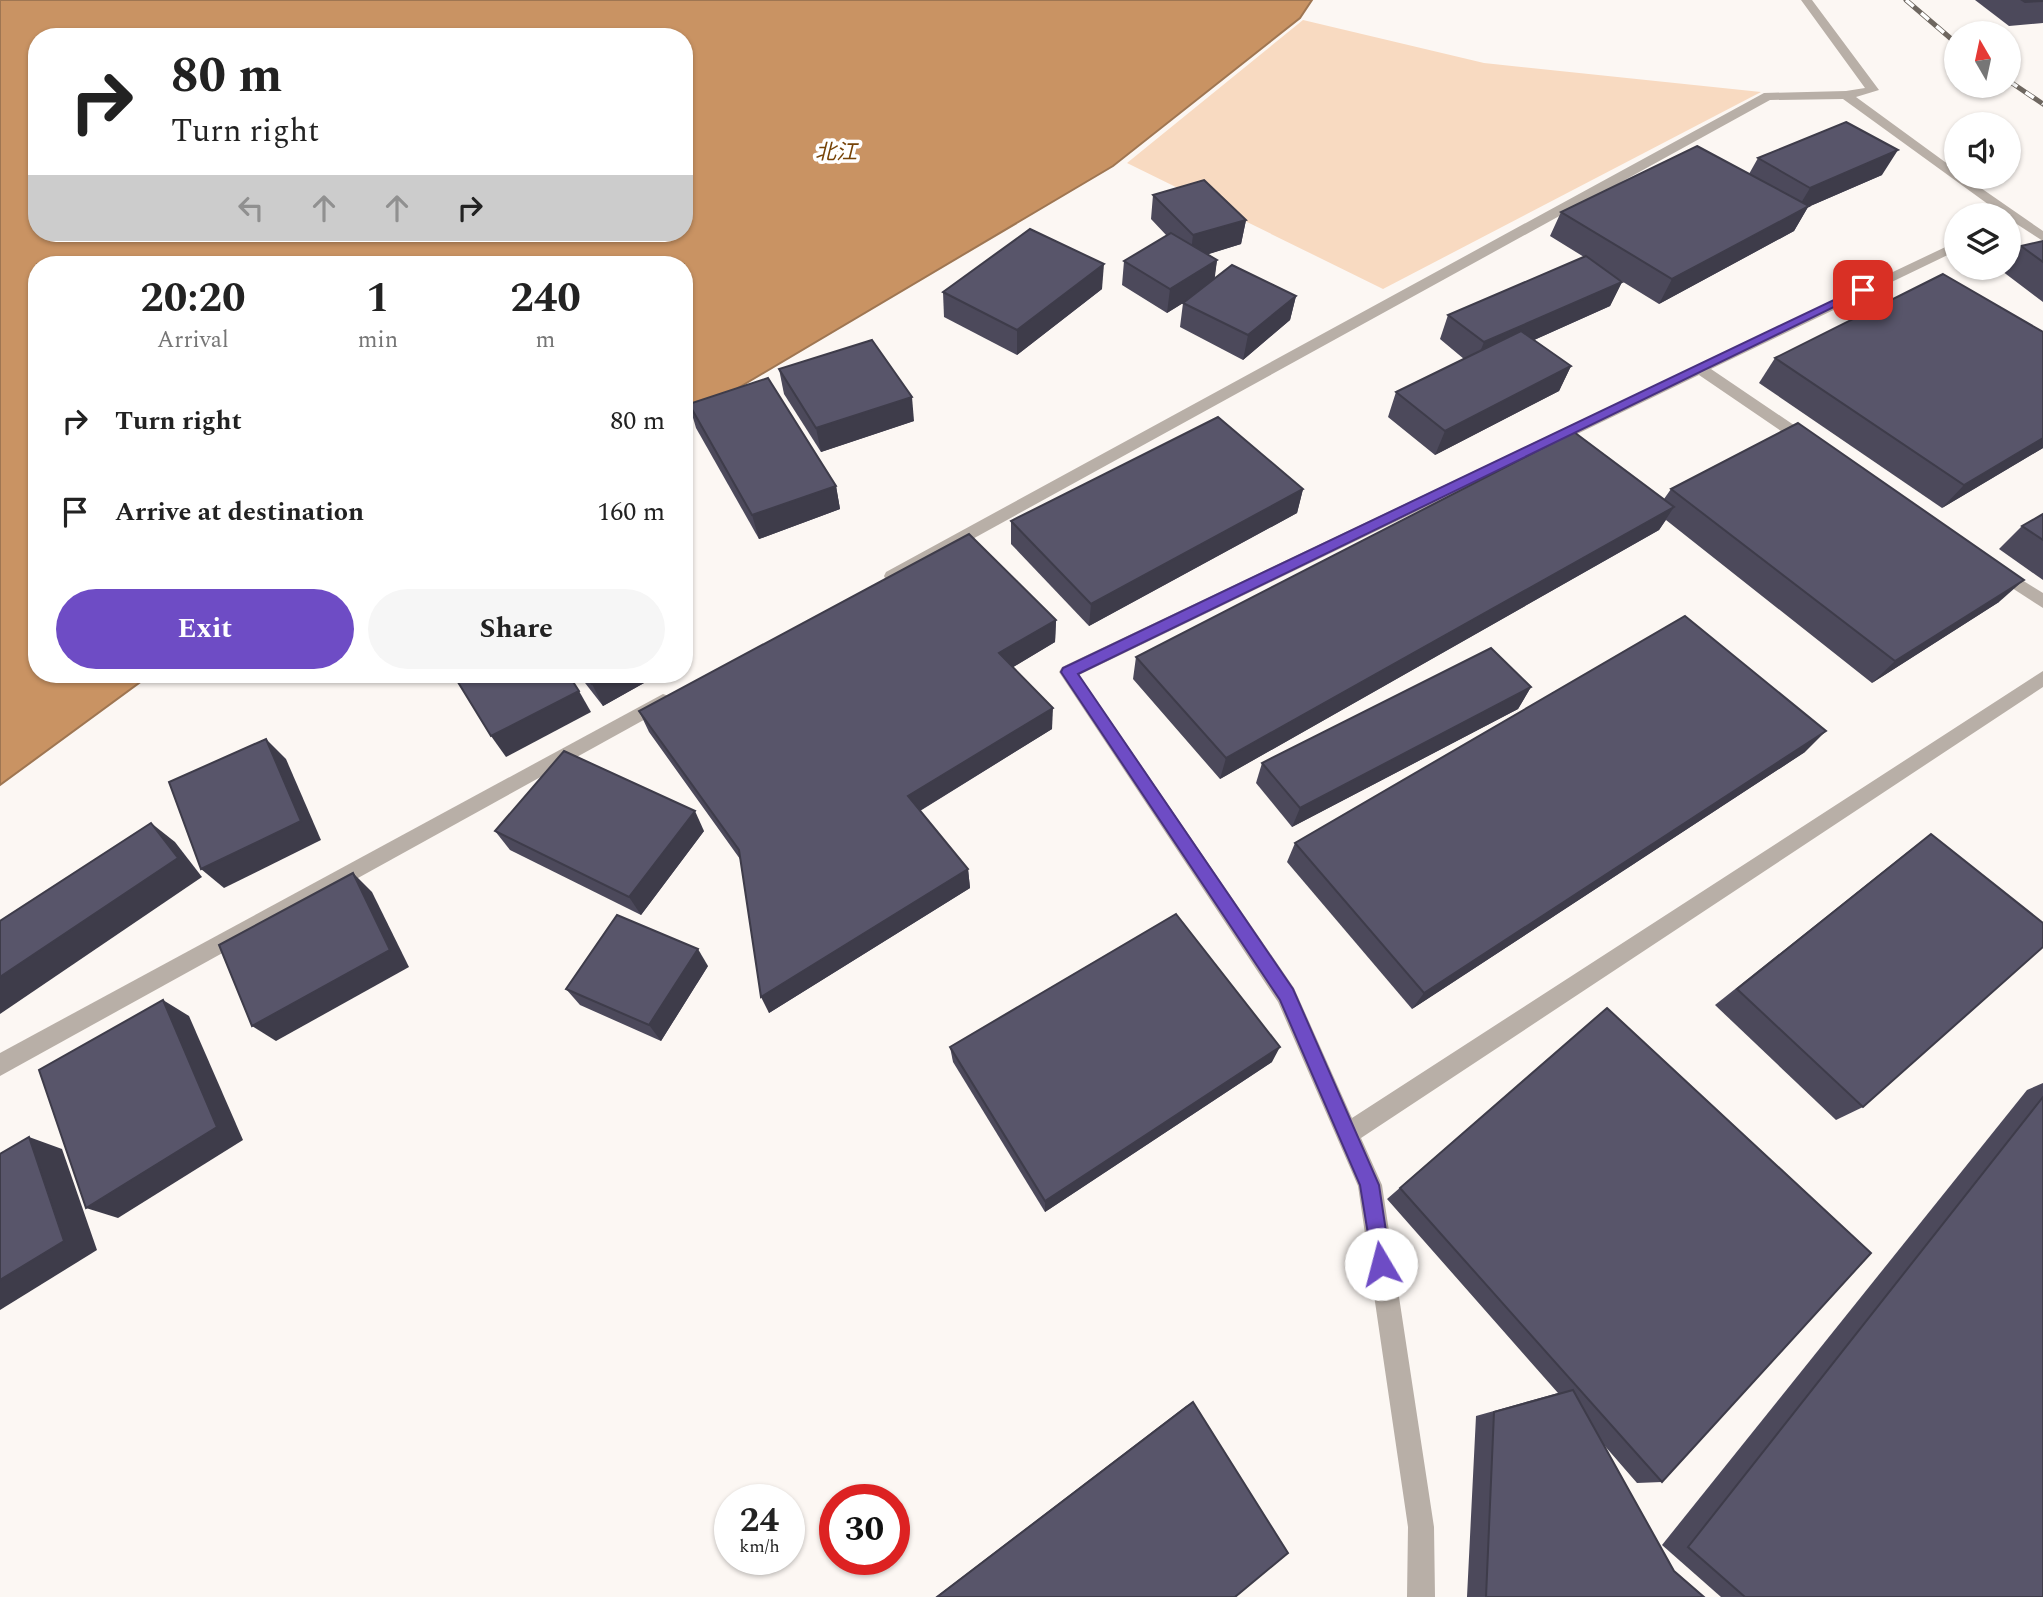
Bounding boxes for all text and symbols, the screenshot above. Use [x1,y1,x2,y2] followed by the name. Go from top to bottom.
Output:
[1944,21,2021,98] north arrow
[1944,21,2021,280] map controls
[171,39,282,114] text: 80 m
[56,56,147,147] icon: right
[171,107,319,156] text: Turn right
[1944,112,2021,189] button: sound
[815,137,859,169] water label: 北江
[232,189,270,227] icon: left
[305,189,343,227] icon: ahead
[378,189,416,227] icon: ahead
[451,189,489,227] icon: right
[1944,203,2021,280] button: layers
[1833,260,1893,320] pin
[140,267,246,330] text: 20:20
[366,267,390,330] text: 1
[510,267,581,330] text: 240
[1844,271,1882,309] icon: arrive
[157,323,229,358] text: Arrival
[358,323,398,358] text: min
[536,323,555,358] text: m
[115,401,242,441] text: Turn right
[610,401,665,441] text: 80 m
[56,402,94,440] icon: right
[115,492,364,532] text: Arrive at destination
[597,492,665,532] text: 160 m
[56,493,94,531] icon: arrive
[56,589,354,669] button: Exit
[368,589,665,669] button: Share
[1344,1227,1418,1301] position arrow
[819,1484,910,1575] speed limit sign: 30
[740,1494,779,1547] text: 24
[739,1533,780,1560] text: km/h

